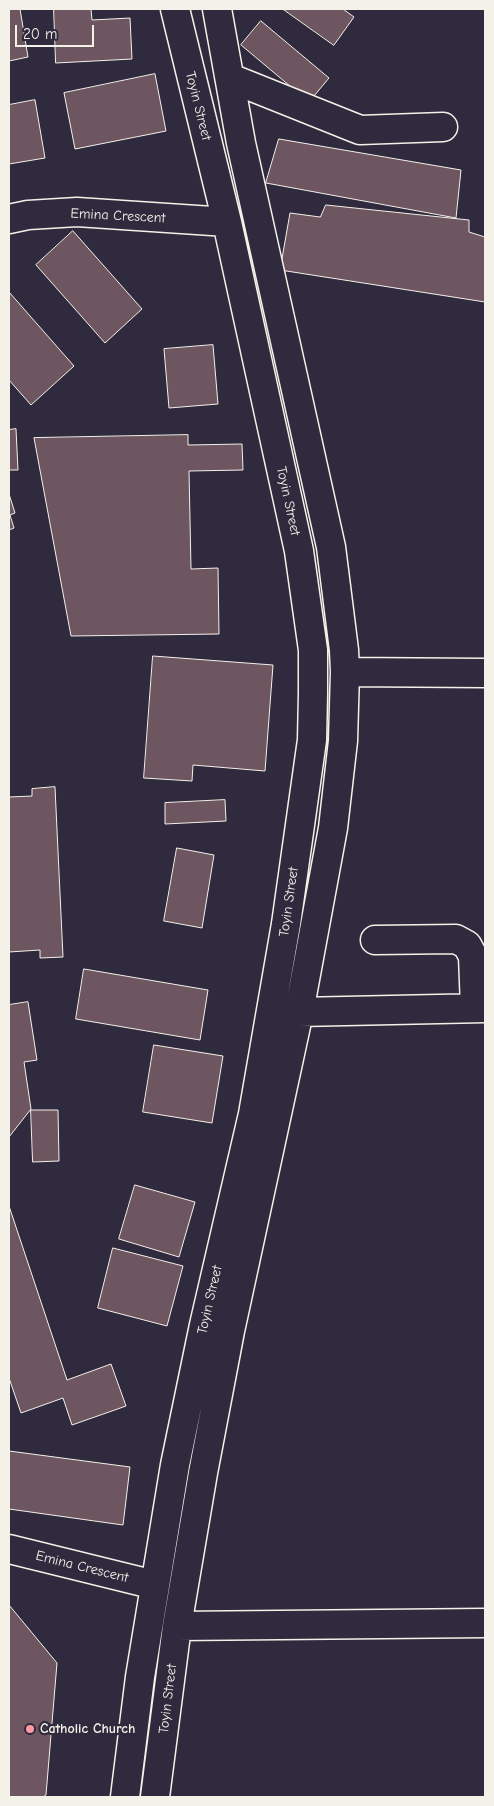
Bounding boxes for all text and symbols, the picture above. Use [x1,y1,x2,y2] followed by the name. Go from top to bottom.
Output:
[18,15,96,47] scale bar
[23,25,57,43] text: 20 m
[181,70,215,142] street label: Toyin Street
[70,205,166,227] street label: Emina Crescent
[272,465,304,537] street label: Toyin Street
[276,866,302,938] street label: Toyin Street
[194,1264,226,1336] street label: Toyin Street
[34,1547,130,1587] street label: Emina Crescent
[155,1663,181,1735] street label: Toyin Street
[40,1721,135,1737] place label: Catholic Church
[24,1723,36,1735] marker: Catholic Church

